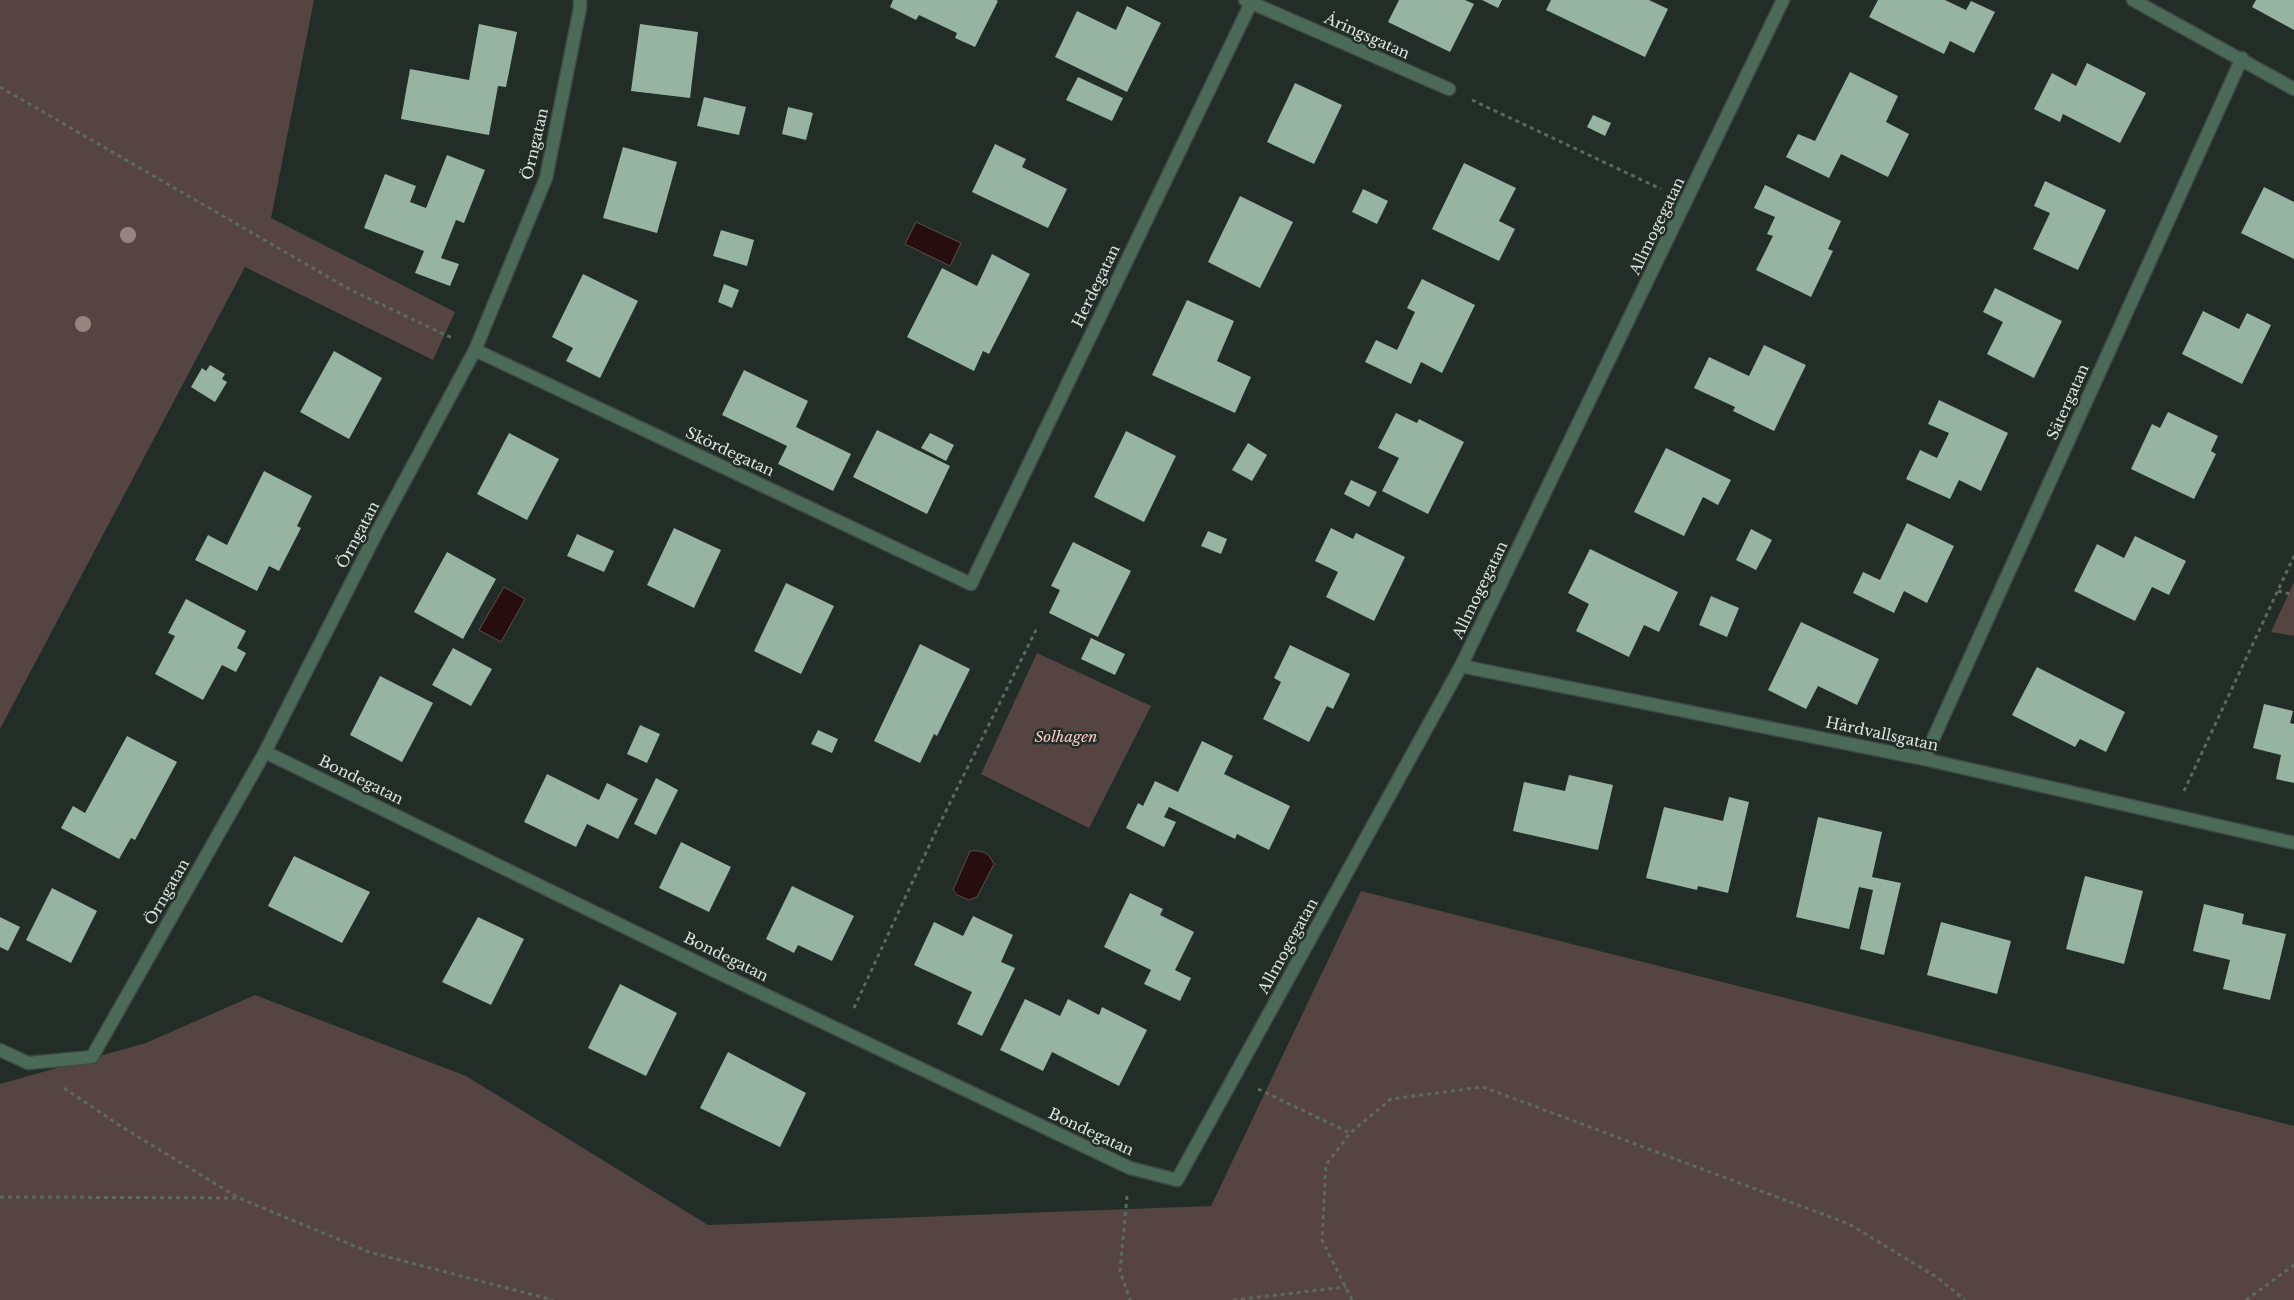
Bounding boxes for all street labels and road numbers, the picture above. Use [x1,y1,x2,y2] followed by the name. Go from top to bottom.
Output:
[1321,8,1413,63] street label: Åringsgatan
[517,106,552,182] street label: Örngatan
[1624,174,1688,279] street label: Allmogegatan
[1067,241,1124,330] street label: Herdegatan
[2042,361,2093,443] street label: Sätergatan
[683,423,778,480] street label: Skördegatan
[332,498,383,572] street label: Örngatan
[1447,538,1511,643] street label: Allmogegatan
[1824,712,1940,755] street label: Hårdvallsgatan
[316,751,407,808] street label: Bondegatan
[140,855,193,928] street label: Örngatan
[1253,895,1322,998] street label: Allmogegatan
[681,928,772,985] street label: Bondegatan
[1046,1103,1137,1160] street label: Bondegatan

